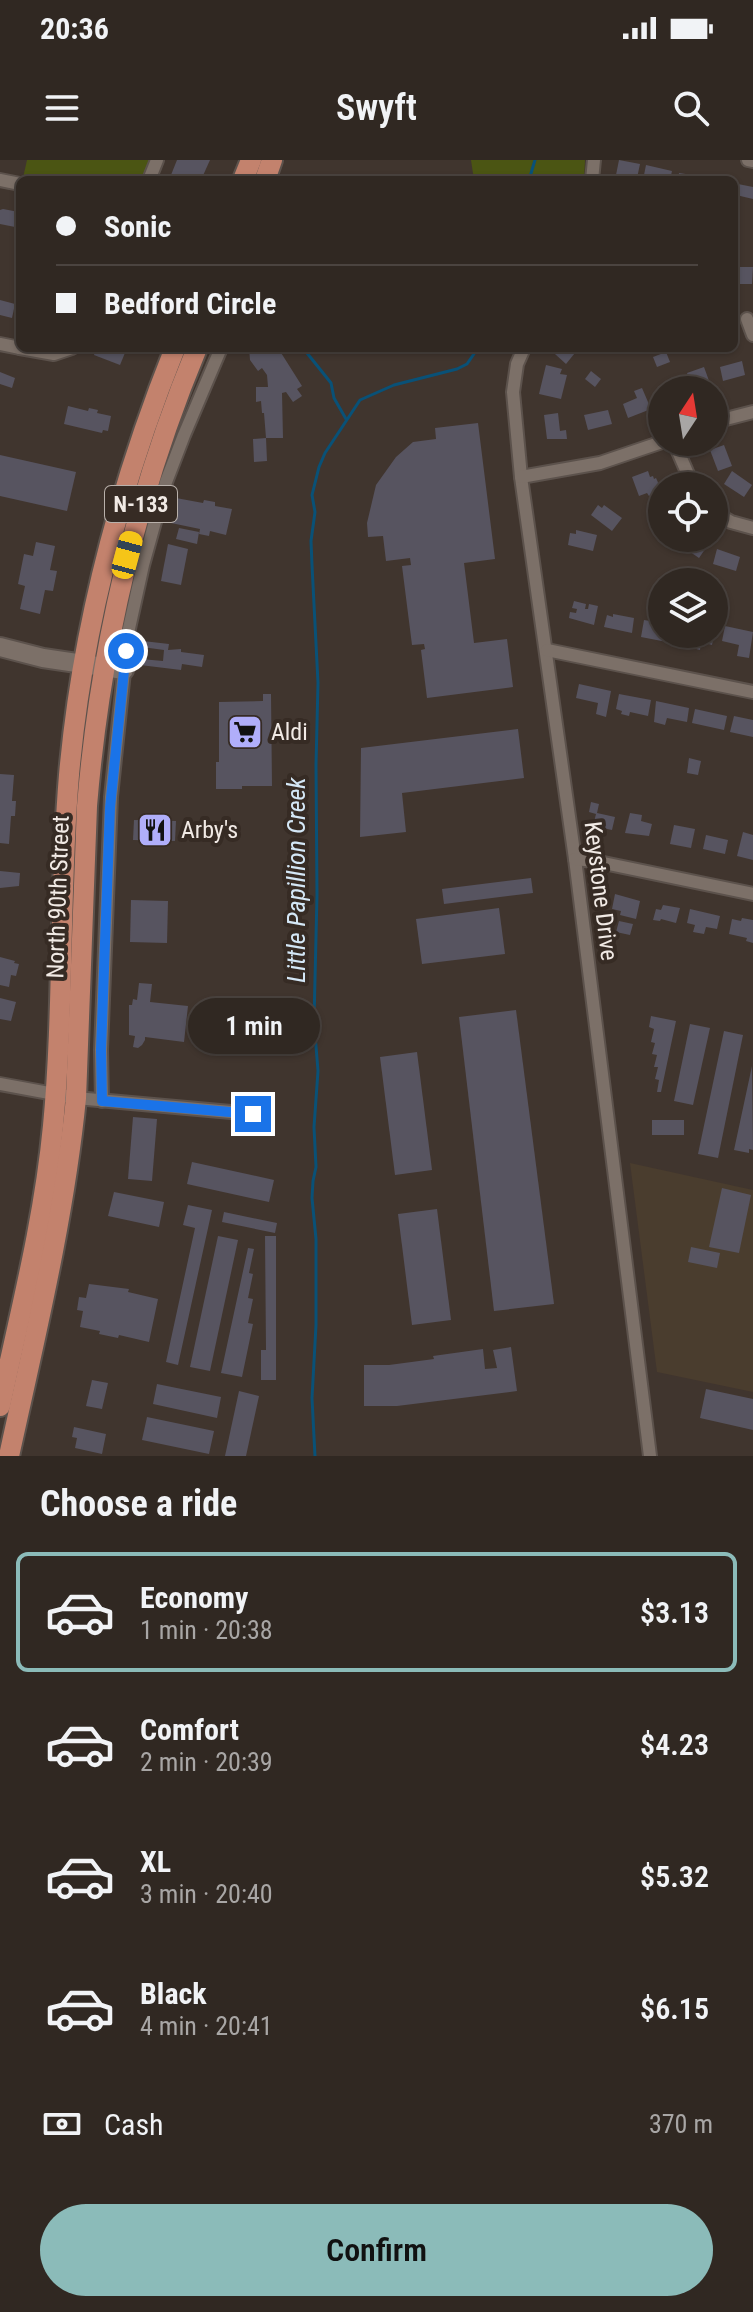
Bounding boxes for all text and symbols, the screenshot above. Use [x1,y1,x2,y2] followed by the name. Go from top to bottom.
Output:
[40,11,109,46] text: 20:36
[40,86,84,130] icon: menu
[669,86,713,130] icon: search
[336,87,417,129] text: Swyft
[104,209,171,244] text: Sonic
[104,286,276,321] text: Bedford Circle
[648,376,728,456] north arrow
[648,376,728,648] map controls
[648,472,728,552] button: locate
[105,486,177,522] road number: N-133
[109,529,145,581] car
[648,568,728,648] button: layers
[108,633,144,669] route start
[226,713,264,751] supermarket icon: Aldi
[271,718,308,746] place label: Aldi
[281,777,311,983] water label: Little Papillion Creek
[136,811,174,849] restaurant icon: Arby's
[41,815,75,979] street label: North 90th Street
[181,816,238,844] place label: Arby's
[579,820,623,962] street label: Keystone Drive
[187,998,319,1054] callout: 1 min
[225,1011,283,1041] text: 1 min
[235,1096,271,1132] route end
[40,1483,237,1525] text: Choose a ride
[44,1576,116,1648] icon: car
[140,1580,248,1615] text: Economy
[640,1595,709,1630] text: $3.13
[140,1615,273,1645] text: 1 min · 20:38
[44,1708,116,1780] icon: car
[140,1712,239,1747] text: Comfort
[640,1727,709,1762] text: $4.23
[140,1747,273,1777] text: 2 min · 20:39
[44,1840,116,1912] icon: car
[140,1844,171,1879] text: XL
[640,1859,709,1894] text: $5.32
[140,1879,273,1909] text: 3 min · 20:40
[44,1972,116,2044] icon: car
[140,1976,207,2011] text: Black
[640,1991,709,2026] text: $6.15
[140,2011,273,2041] text: 4 min · 20:41
[40,2102,84,2146] icon: cash
[104,2107,164,2142] text: Cash
[649,2109,713,2139] text: 370 m
[40,2204,713,2296] button: Confirm

